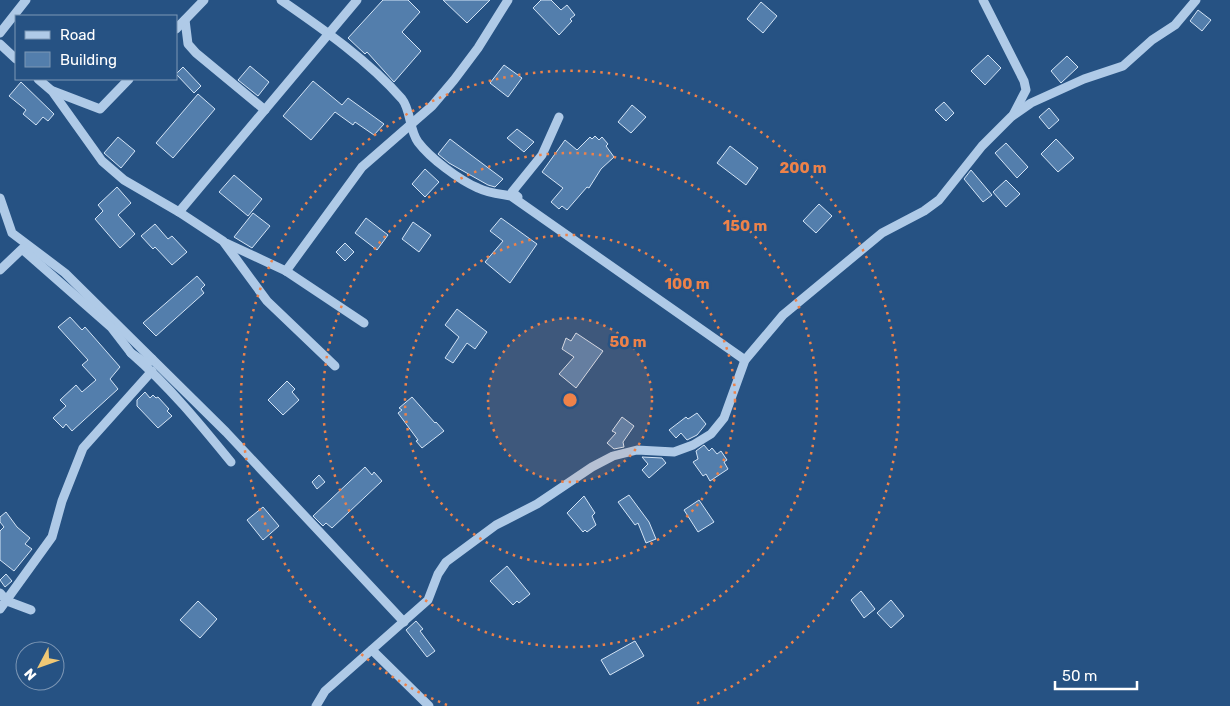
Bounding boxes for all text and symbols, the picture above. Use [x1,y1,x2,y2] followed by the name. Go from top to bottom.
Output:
[15,15,178,80] legend
[60,26,96,44] text: Road
[60,51,117,69] text: Building
[779,159,827,177] text: 200 m
[723,217,767,235] text: 150 m
[665,275,709,293] text: 100 m
[610,333,646,351] text: 50 m
[561,391,579,409] centre of rings
[15,641,65,691] north arrow
[1055,658,1138,690] scale bar
[21,665,40,684] text: N
[1062,667,1097,685] text: 50 m

